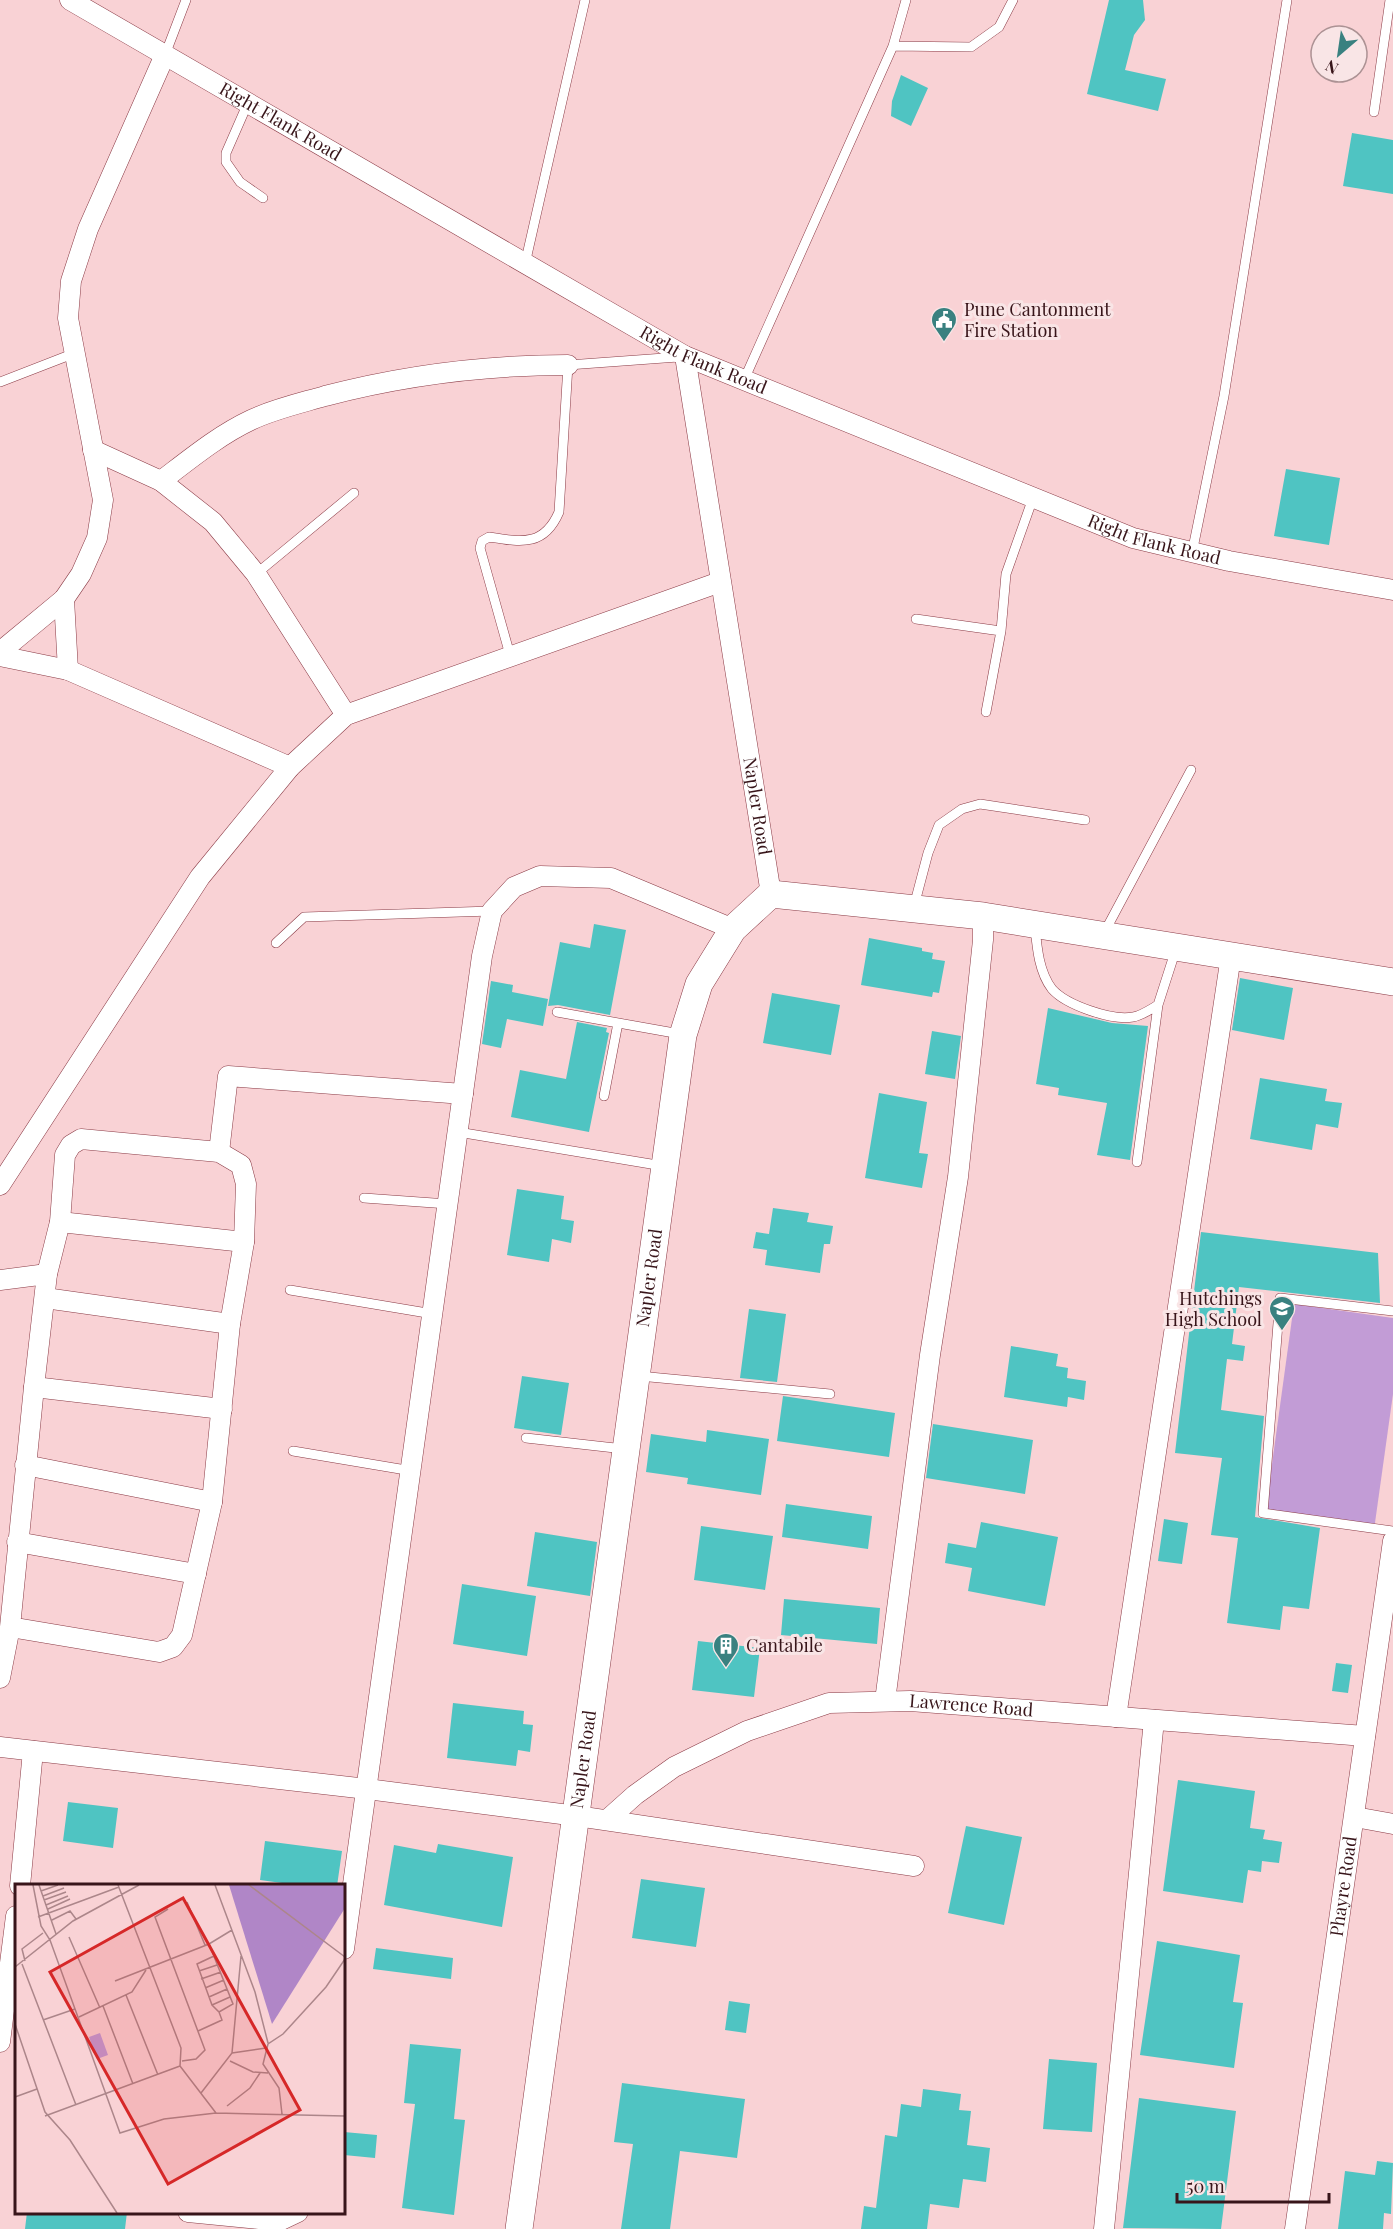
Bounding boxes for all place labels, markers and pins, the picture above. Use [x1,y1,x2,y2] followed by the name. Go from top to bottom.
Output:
[964,297,1111,342] place label: Pune Cantonment Fire Station
[929,305,959,343] public building icon: Pune Cantonment Fire Station
[1165,1286,1262,1331] place label: Hutchings High School
[1267,1294,1297,1332] school or university icon: Hutchings High School
[711,1631,741,1669] building icon: Cantabile
[746,1633,823,1657] place label: Cantabile

